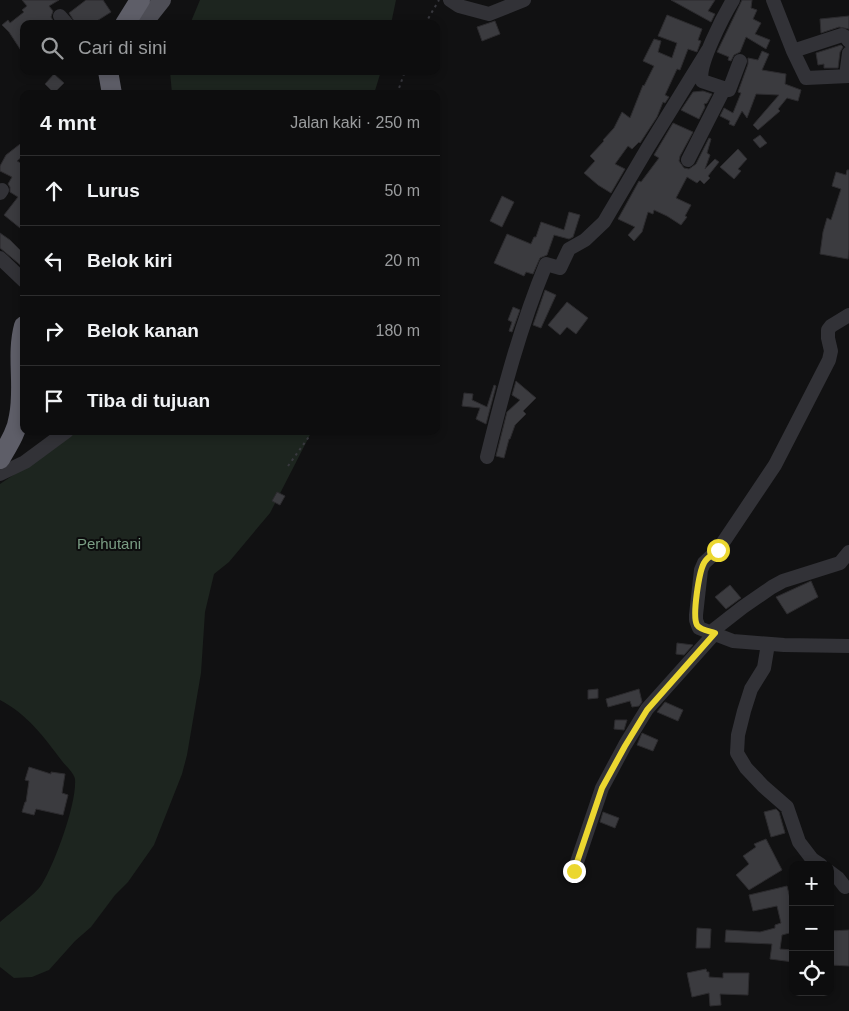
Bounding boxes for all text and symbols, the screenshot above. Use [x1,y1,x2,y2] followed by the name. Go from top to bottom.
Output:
[20,20,440,75] search box
[38,34,66,62] icon: search
[78,37,167,58] text: Cari di sini
[40,111,96,134] text: 4 mnt
[290,114,420,131] text: Jalan kaki · 250 m
[40,177,68,205] icon: ahead
[87,180,140,201] text: Lurus
[384,182,420,199] text: 50 m
[40,247,68,275] icon: left
[87,250,173,271] text: Belok kiri
[384,252,420,269] text: 20 m
[40,317,68,345] icon: right
[87,320,199,341] text: Belok kanan
[376,322,420,339] text: 180 m
[40,387,68,415] icon: arrive
[87,390,210,411] text: Tiba di tujuan
[77,535,141,552] park label: Perhutani
[707,539,730,562] route start
[563,860,586,883] route end
[789,861,834,996] map controls
[789,861,834,906] button: +
[789,906,834,951] button: −
[789,951,834,996] button: locate

